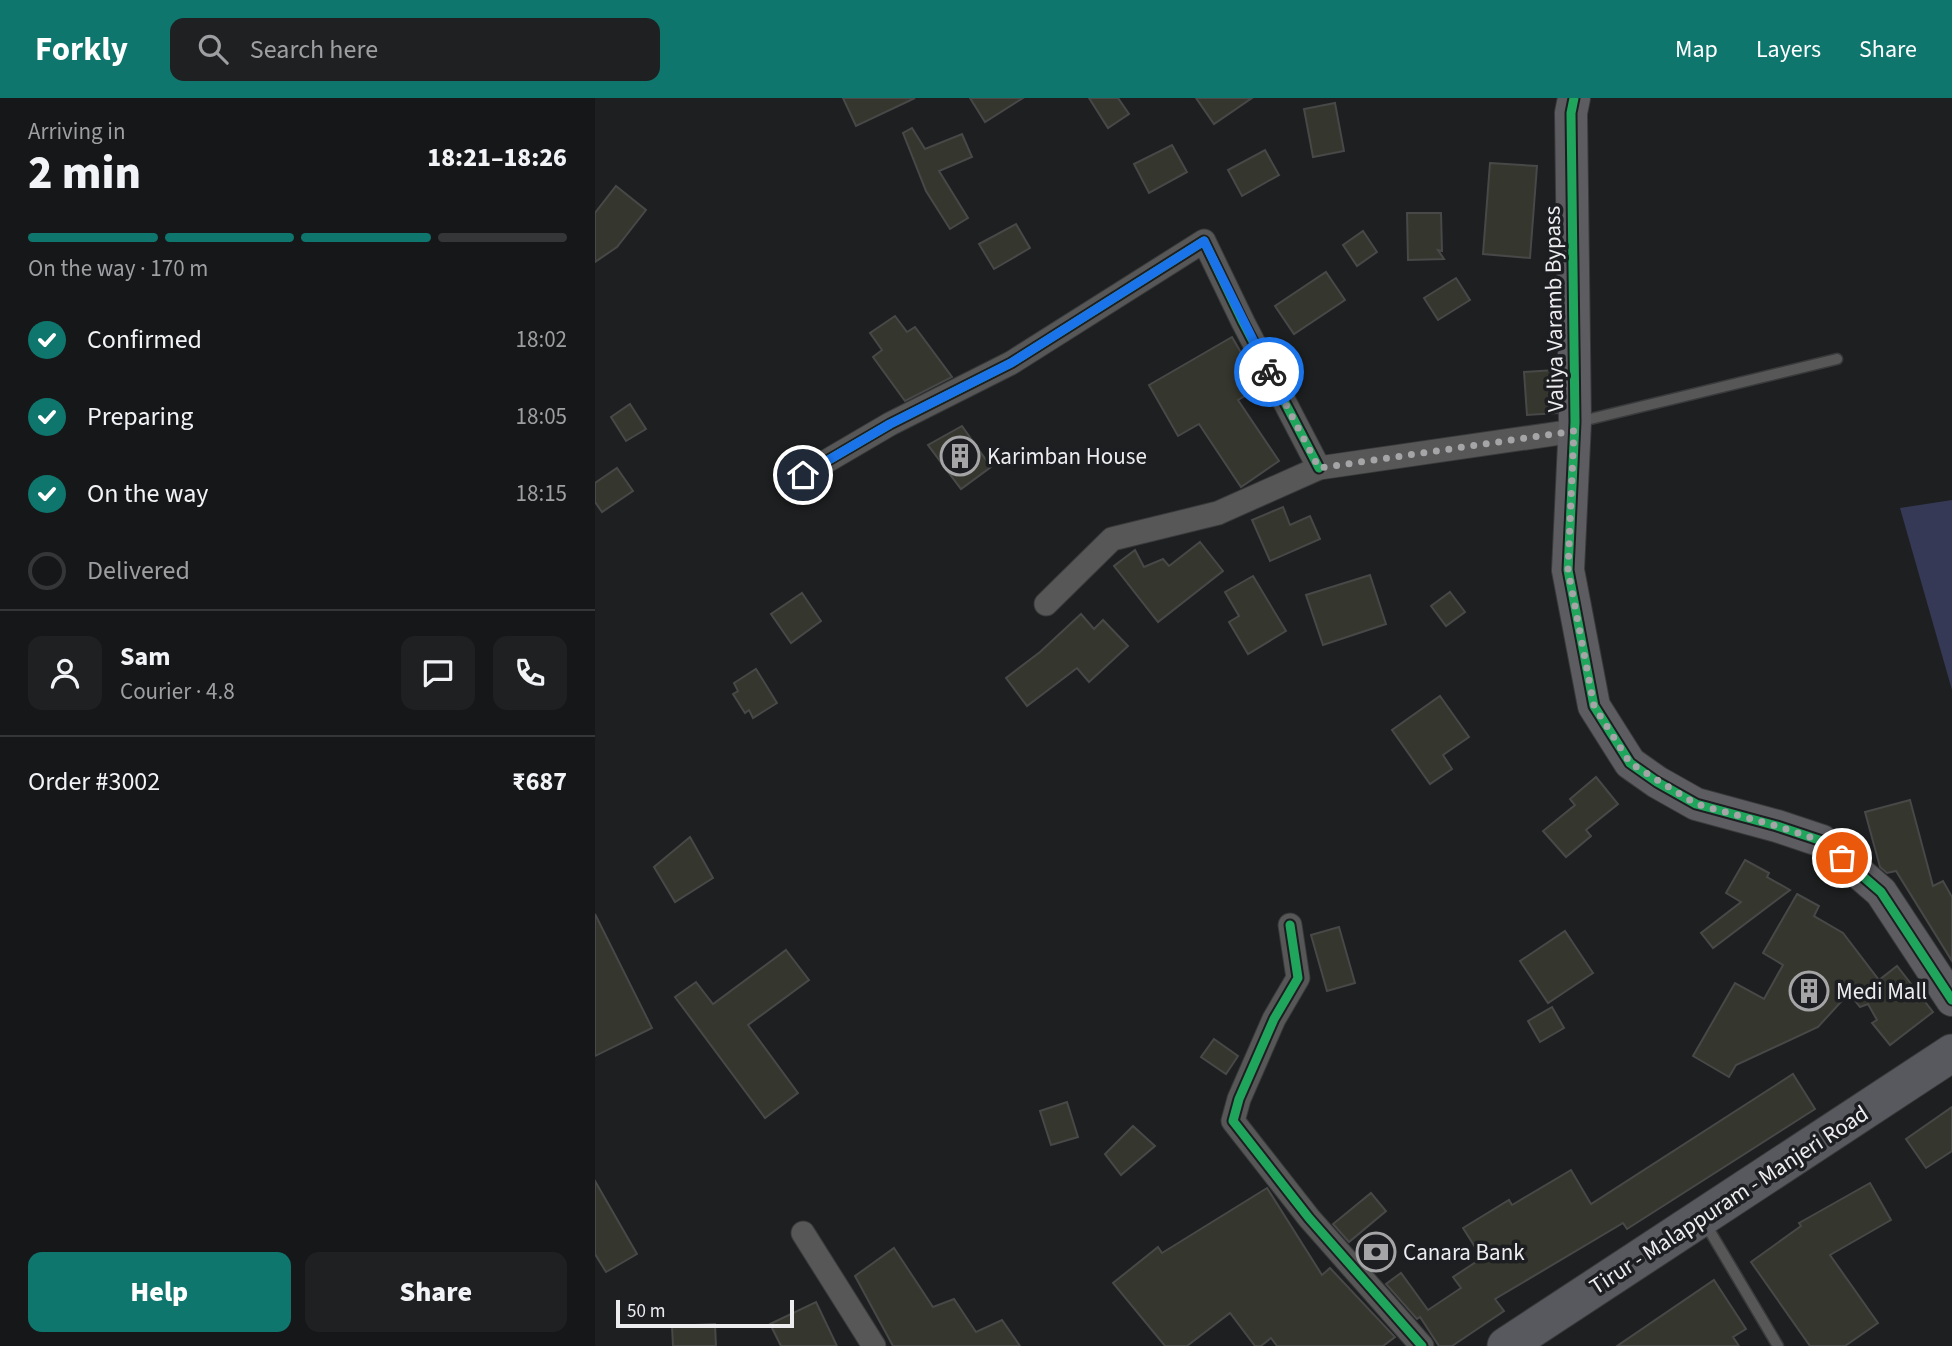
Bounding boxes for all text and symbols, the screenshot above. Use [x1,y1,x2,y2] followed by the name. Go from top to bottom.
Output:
[170,18,660,81] search box
[35,26,128,73] text: Forkly
[194,30,232,68] icon: search
[250,31,378,68] text: Search here
[1675,32,1718,67] text: Map
[1756,32,1821,67] text: Layers
[1859,32,1917,67] text: Share
[28,115,126,148] text: Arriving in
[427,139,567,176] text: 18:21–18:26
[28,141,141,206] text: 2 min
[1536,205,1572,413] street label: Valiya Varamb Bypass
[28,252,208,285] text: On the way · 170 m
[28,321,66,359] icon: check
[87,321,202,358] text: Confirmed
[516,323,567,356] text: 18:02
[1234,337,1304,407] courier
[1250,353,1288,391] icon: bike
[28,398,66,436] icon: check
[87,398,193,435] text: Preparing
[516,400,567,433] text: 18:05
[939,435,981,477] building icon: Karimban House
[987,440,1147,473] place label: Karimban House
[773,445,833,505] pin
[784,456,822,494] icon: home
[28,475,66,513] icon: check
[87,475,208,512] text: On the way
[516,477,567,510] text: 18:15
[87,552,190,589] text: Delivered
[28,636,102,710] button: person
[401,636,475,710] button: chat
[493,636,567,710] button: phone
[120,638,170,675] text: Sam
[120,675,235,708] text: Courier · 4.8
[28,763,160,800] text: Order #3002
[512,763,567,800] text: ₹687
[1812,828,1872,888] pin
[1823,839,1861,877] icon: bag
[1788,970,1830,1012] building icon: Medi Mall
[1836,975,1927,1008] place label: Medi Mall
[1583,1097,1875,1303] street label: Tirur - Malappuram - Manjeri Road
[1355,1231,1397,1273] bank icon: Canara Bank
[1403,1236,1525,1269] place label: Canara Bank
[28,1252,291,1332] button: Help
[305,1252,567,1332] button: Share
[616,1297,795,1329] scale bar
[627,1298,665,1325] text: 50 m

